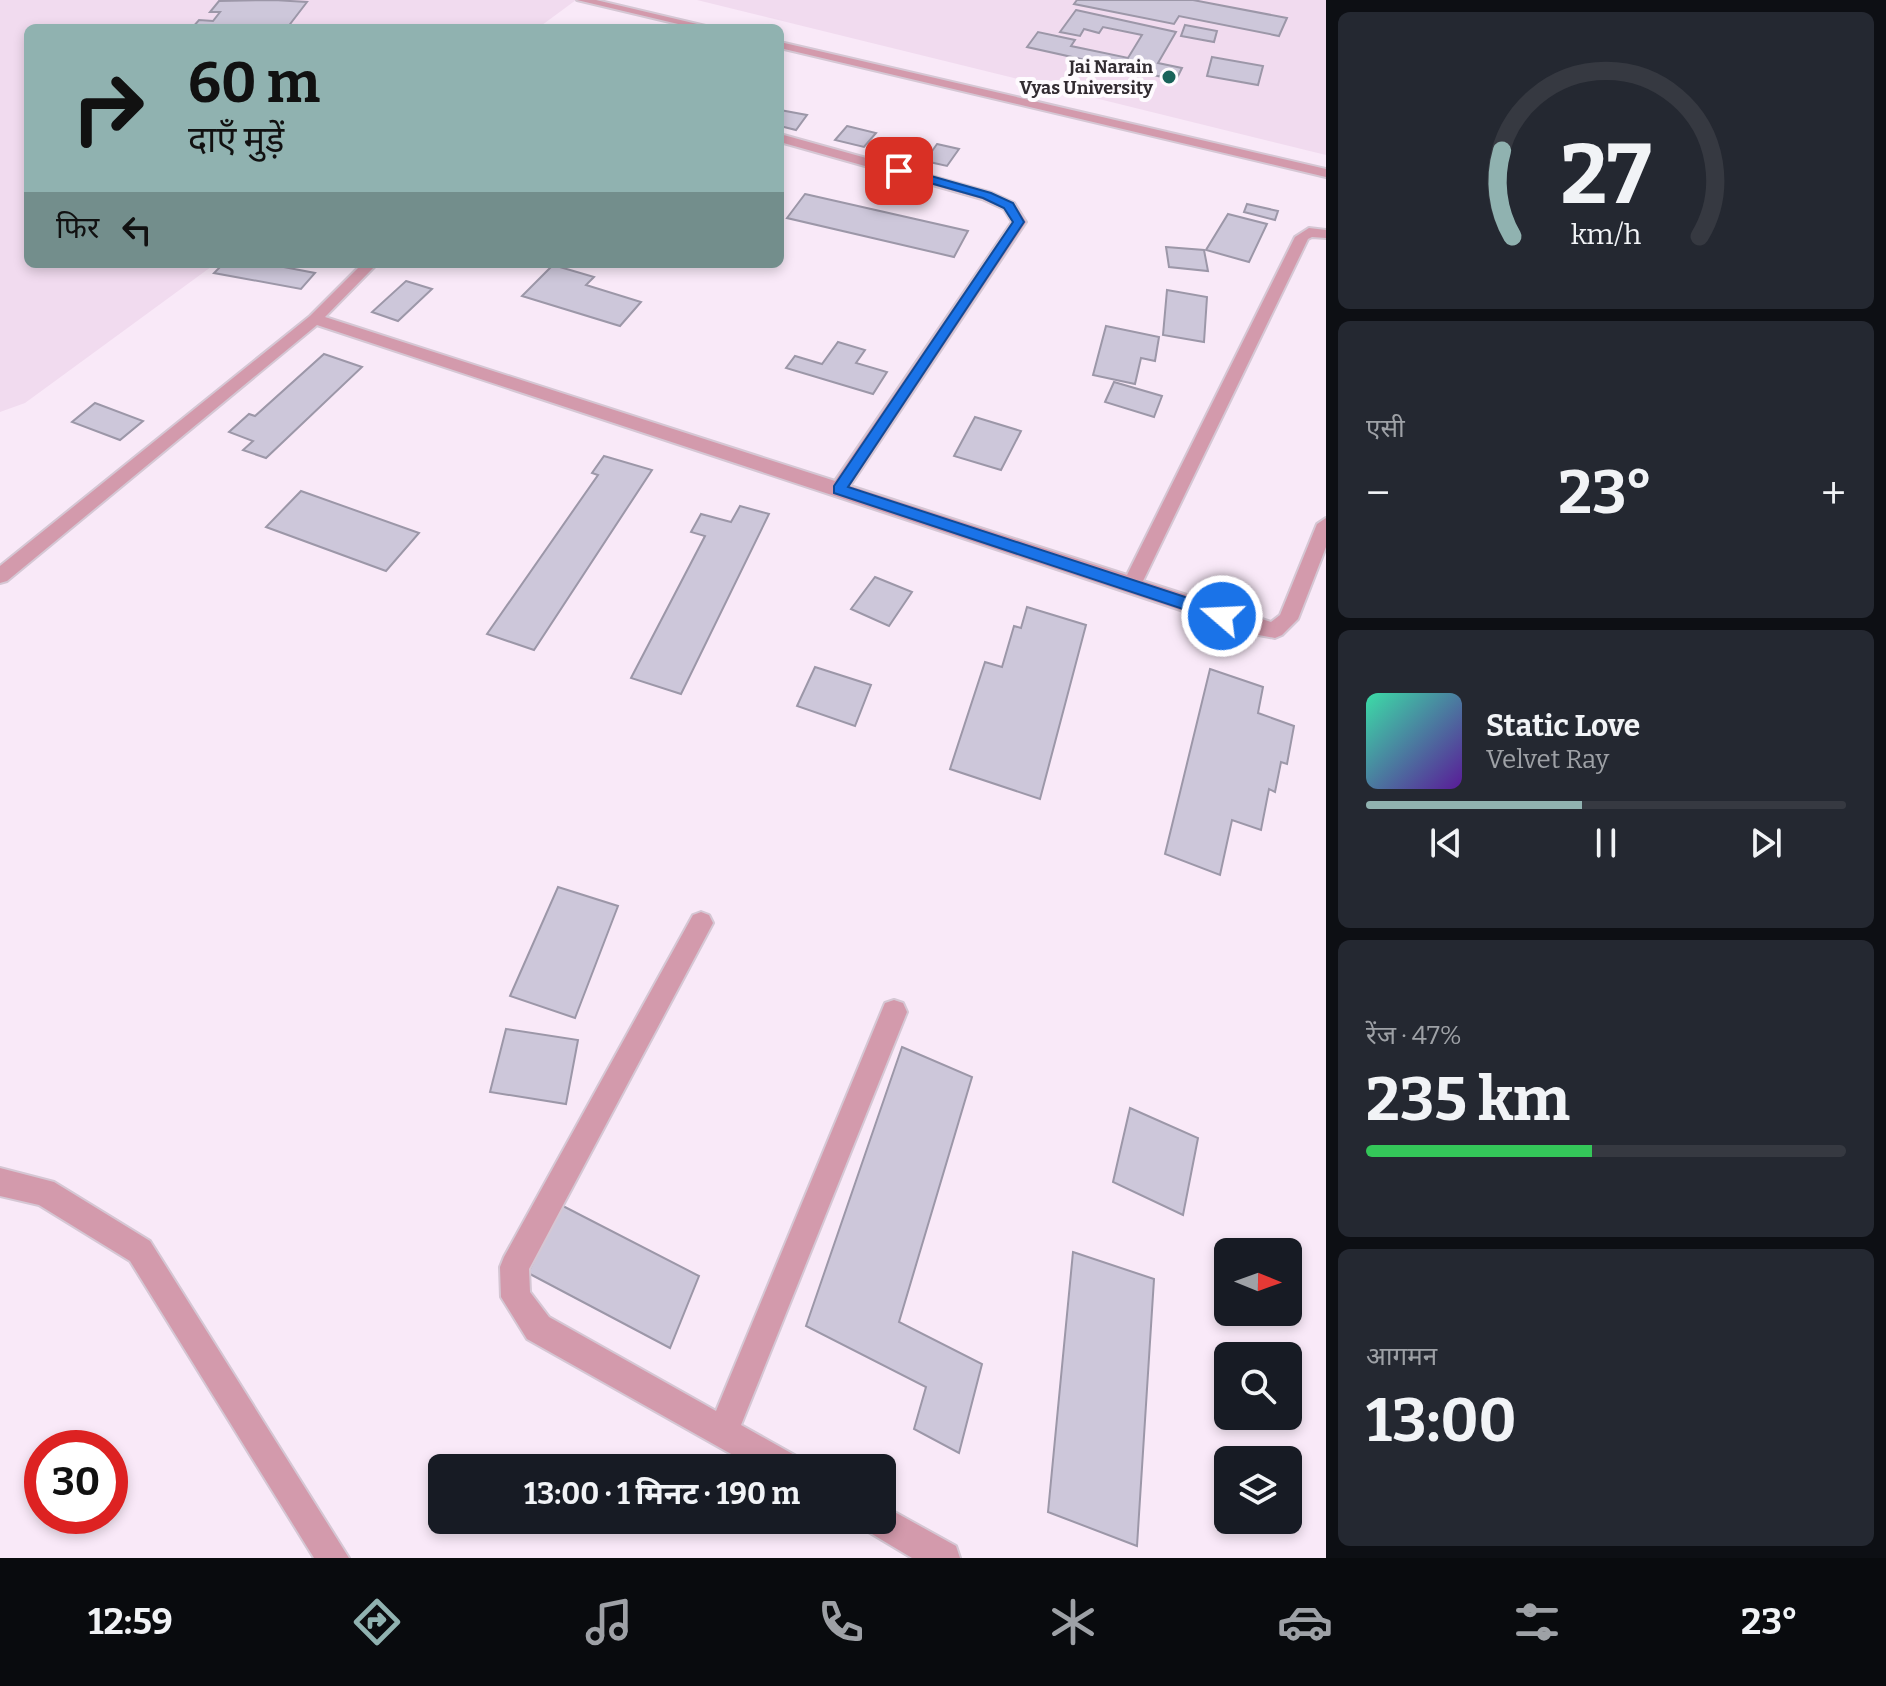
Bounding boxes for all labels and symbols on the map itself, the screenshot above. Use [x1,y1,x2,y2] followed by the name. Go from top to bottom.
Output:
[1020,56,1154,99] place label: Jai Narain Vyas University
[1160,68,1178,86] marker: Jai Narain Vyas University
[865,137,933,205] pin
[1180,574,1264,658] position arrow
[1214,1238,1302,1326] north arrow
[24,1430,128,1534] speed limit sign: 30

